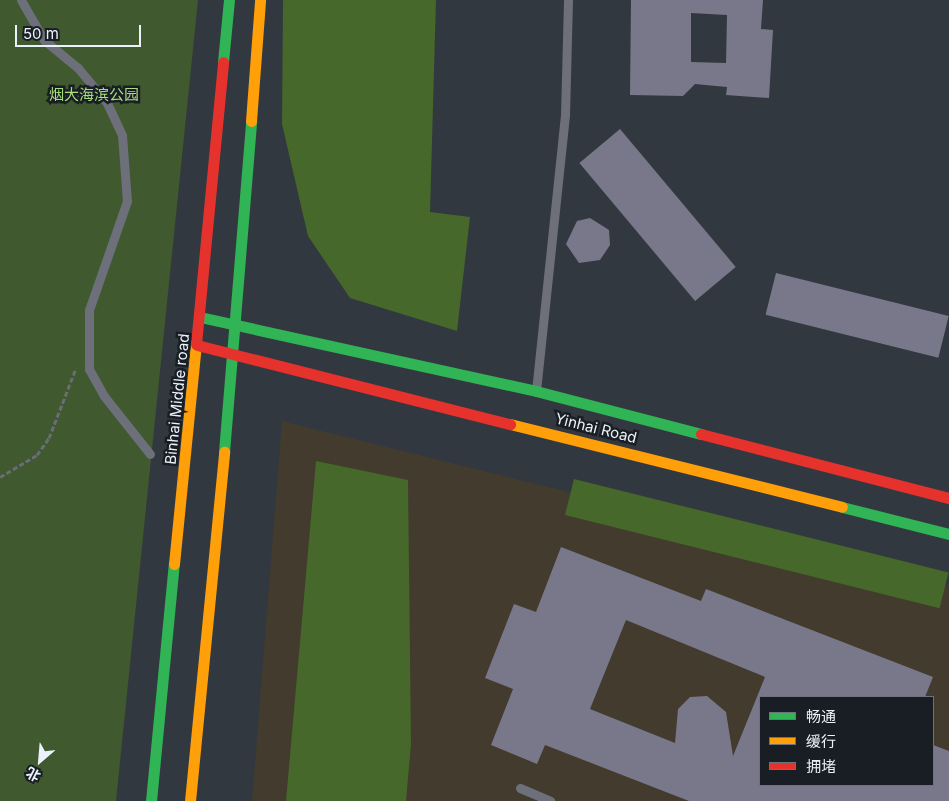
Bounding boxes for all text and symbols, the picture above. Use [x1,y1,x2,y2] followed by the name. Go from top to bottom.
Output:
[18,15,144,47] scale bar
[23,24,59,43] text: 50 m
[49,86,139,104] park label: 烟大海滨公园
[161,333,193,465] street label: Binhai Middle road
[553,409,639,447] street label: Yinhai Road
[759,696,934,786] legend
[806,707,836,726] text: 畅通
[806,732,836,751] text: 缓行
[15,736,65,786] north arrow
[806,757,836,776] text: 拥堵
[23,764,43,786] text: 北

